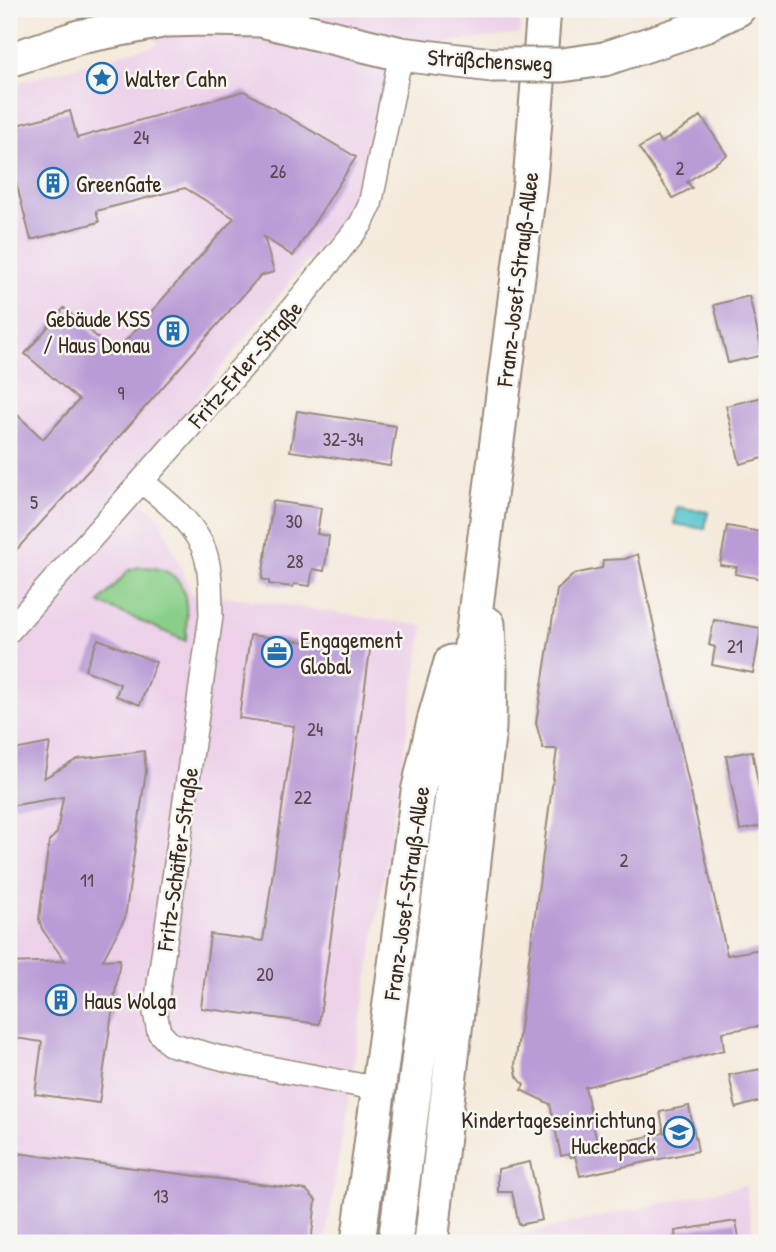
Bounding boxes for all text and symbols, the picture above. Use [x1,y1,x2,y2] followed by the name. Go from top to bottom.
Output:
[427,41,553,79] street label: Sträßchensweg
[85,61,119,95] place icon: Walter Cahn
[125,63,227,94] place label: Walter Cahn
[133,124,149,150] house number: 24
[676,155,685,181] house number: 2
[270,158,286,184] house number: 26
[36,166,70,200] building icon: GreenGate
[76,168,162,199] place label: GreenGate
[488,170,546,389] street label: Franz-Josef-Strauß-Allee
[180,294,309,435] street label: Fritz-Erler-Straße
[43,303,150,360] place label: Gebäude KSS / Haus Donau
[156,314,190,348] building icon: Gebäude KSS / Haus Donau
[118,380,125,406] house number: 9
[323,426,363,452] house number: 32-34
[30,489,38,515] house number: 5
[285,508,303,534] house number: 30
[286,548,304,574] house number: 28
[300,624,403,681] place label: Engagement Global
[727,633,743,659] house number: 21
[260,635,294,669] office icon: Engagement Global
[307,716,323,742] house number: 24
[149,765,205,954] street label: Fritz-Schäffer-Straße
[294,784,312,810] house number: 22
[375,784,436,1003] street label: Franz-Josef-Strauß-Allee
[620,847,629,873] house number: 2
[80,867,94,893] house number: 11
[256,961,274,987] house number: 20
[44,983,78,1017] building icon: Haus Wolga
[84,985,176,1016] place label: Haus Wolga
[461,1104,656,1161] place label: Kindertageseinrichtung Huckepack
[662,1115,696,1149] school or university icon: Kindertageseinrichtung Huckepack
[153,1183,169,1209] house number: 13

